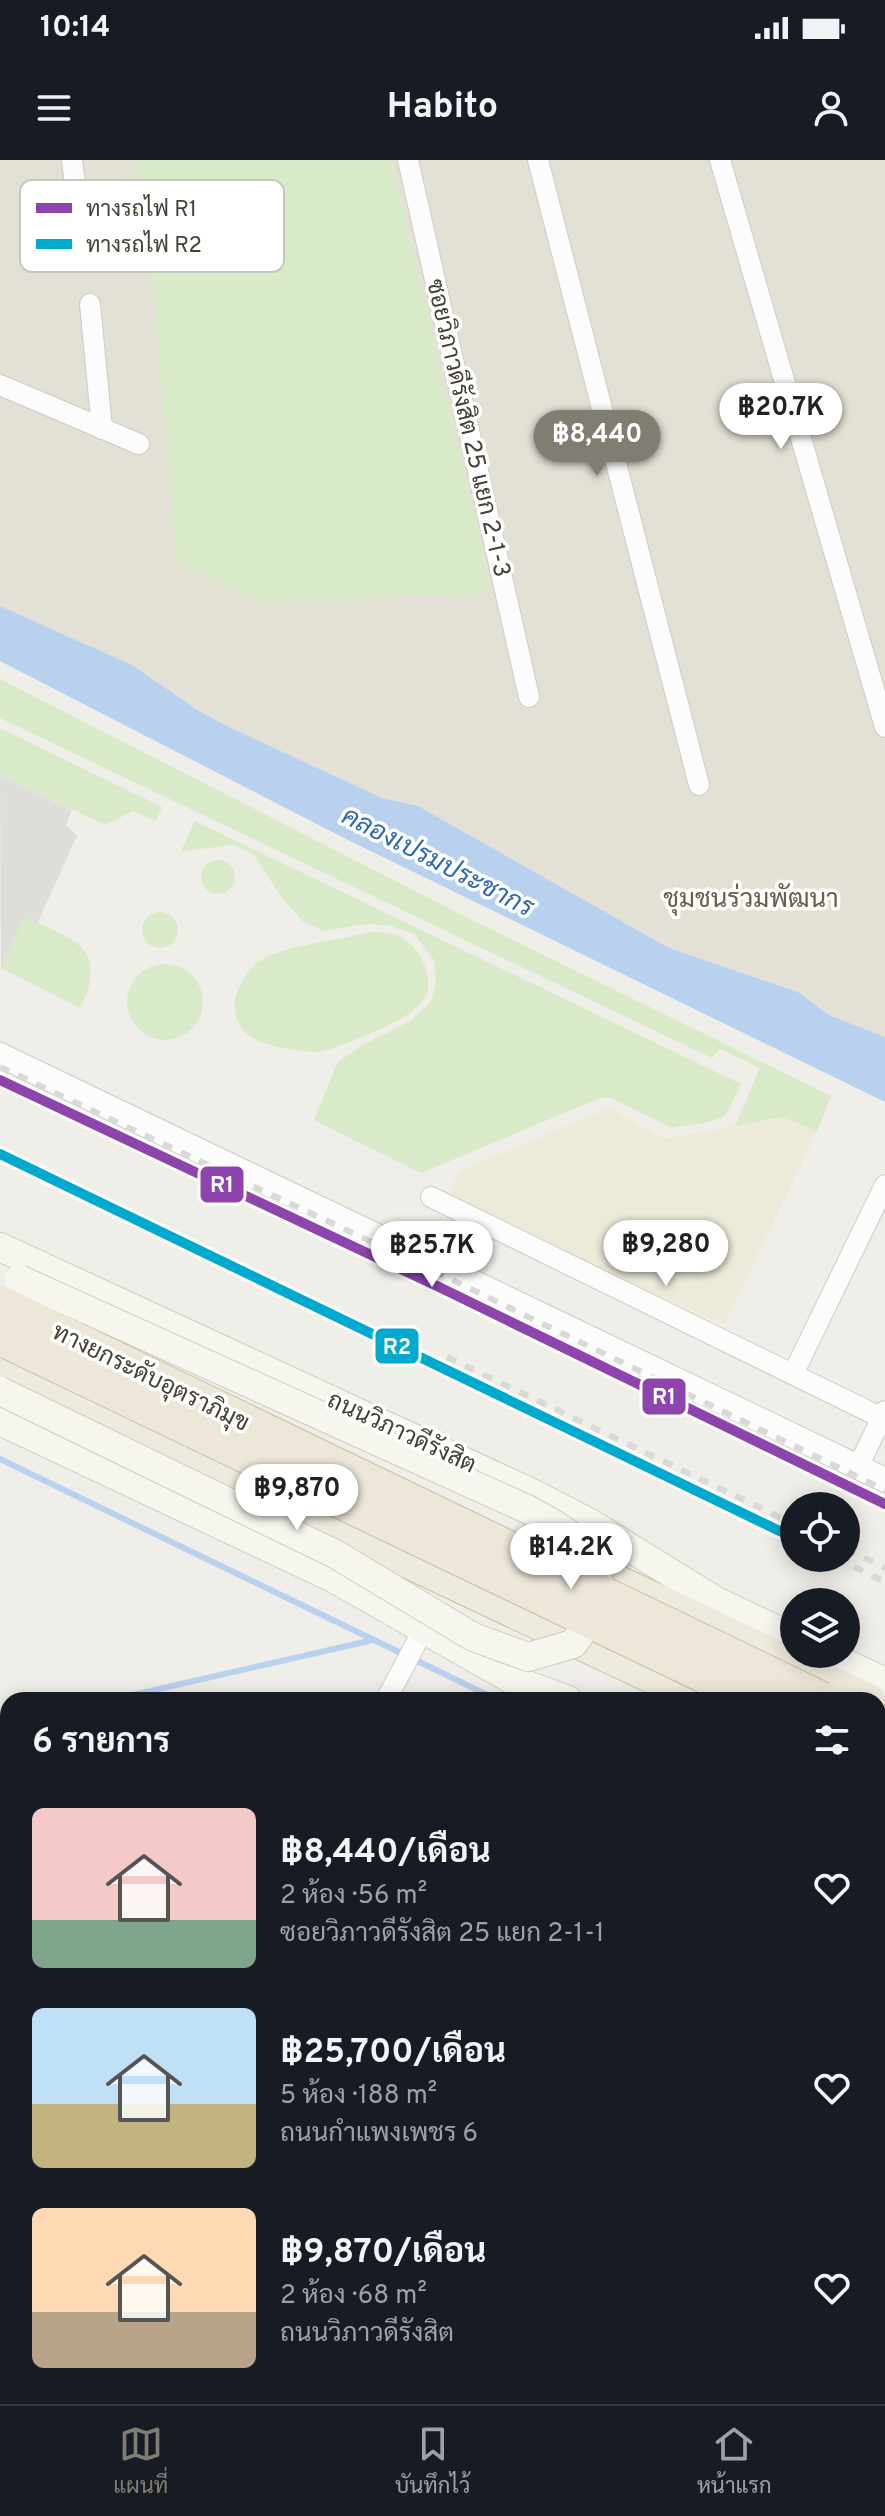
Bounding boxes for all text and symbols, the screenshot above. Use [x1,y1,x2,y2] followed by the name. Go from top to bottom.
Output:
[40,10,110,47] text: 10:14
[387,85,498,131] text: Habito
[32,86,76,130] icon: menu
[809,86,853,130] icon: person
[20,180,284,272] legend
[86,194,197,224] text: ทางรถไฟ R1
[86,230,202,260] text: ทางรถไฟ R2
[418,276,518,580] street label: ซอยวิภาวดีรังสิต 25 แยก 2-1-3
[716,383,846,451] pin: ฿20.7K
[737,392,825,425] text: ฿20.7K
[532,410,662,478] pin: ฿8,440
[552,419,642,452] text: ฿8,440
[335,801,540,926] water label: คลองเปรมประชากร
[663,882,839,917] district label: ชุมชนร่วมพัฒนา
[199,1165,245,1204] line badge: R1
[210,1173,234,1200] text: R1
[601,1220,731,1288] pin: ฿9,280
[367,1221,497,1289] pin: ฿25.7K
[621,1229,711,1262] text: ฿9,280
[389,1230,475,1263] text: ฿25.7K
[47,1317,254,1440] street label: ทางยกระดับอุตราภิมุข
[374,1327,420,1365] line badge: R2
[383,1335,411,1362] text: R2
[641,1377,687,1416] line badge: R1
[322,1384,481,1481] street label: ถนนวิภาวดีรังสิต
[652,1385,676,1412] text: R1
[232,1464,362,1532] pin: ฿9,870
[253,1473,341,1506] text: ฿9,870
[780,1492,860,1668] map controls
[780,1492,860,1572] button: locate
[506,1523,636,1591] pin: ฿14.2K
[528,1532,614,1565] text: ฿14.2K
[780,1588,860,1668] button: layers
[810,1718,854,1762] icon: filters
[32,1722,170,1765] text: 6 รายการ
[280,1832,491,1875] text: ฿8,440/เดือน
[96,1840,192,1936] icon: home
[810,1866,854,1910] icon: heart
[280,1880,427,1913] text: 2 ห้อง · 56 m²
[280,1918,605,1951] text: ซอยวิภาวดีรังสิต 25 แยก 2-1-1
[280,2032,506,2075] text: ฿25,700/เดือน
[96,2040,192,2136] icon: home
[810,2066,854,2110] icon: heart
[280,2080,437,2113] text: 5 ห้อง · 188 m²
[280,2118,478,2151] text: ถนนกำแพงเพชร 6
[280,2232,486,2275] text: ฿9,870/เดือน
[96,2240,192,2336] icon: home
[810,2266,854,2310] icon: heart
[280,2280,427,2313] text: 2 ห้อง · 68 m²
[280,2318,454,2351] text: ถนนวิภาวดีรังสิต
[113,2422,168,2501] tab: แผนที่
[395,2422,470,2501] tab: บันทึกไว้
[697,2422,772,2501] tab: หน้าแรก

